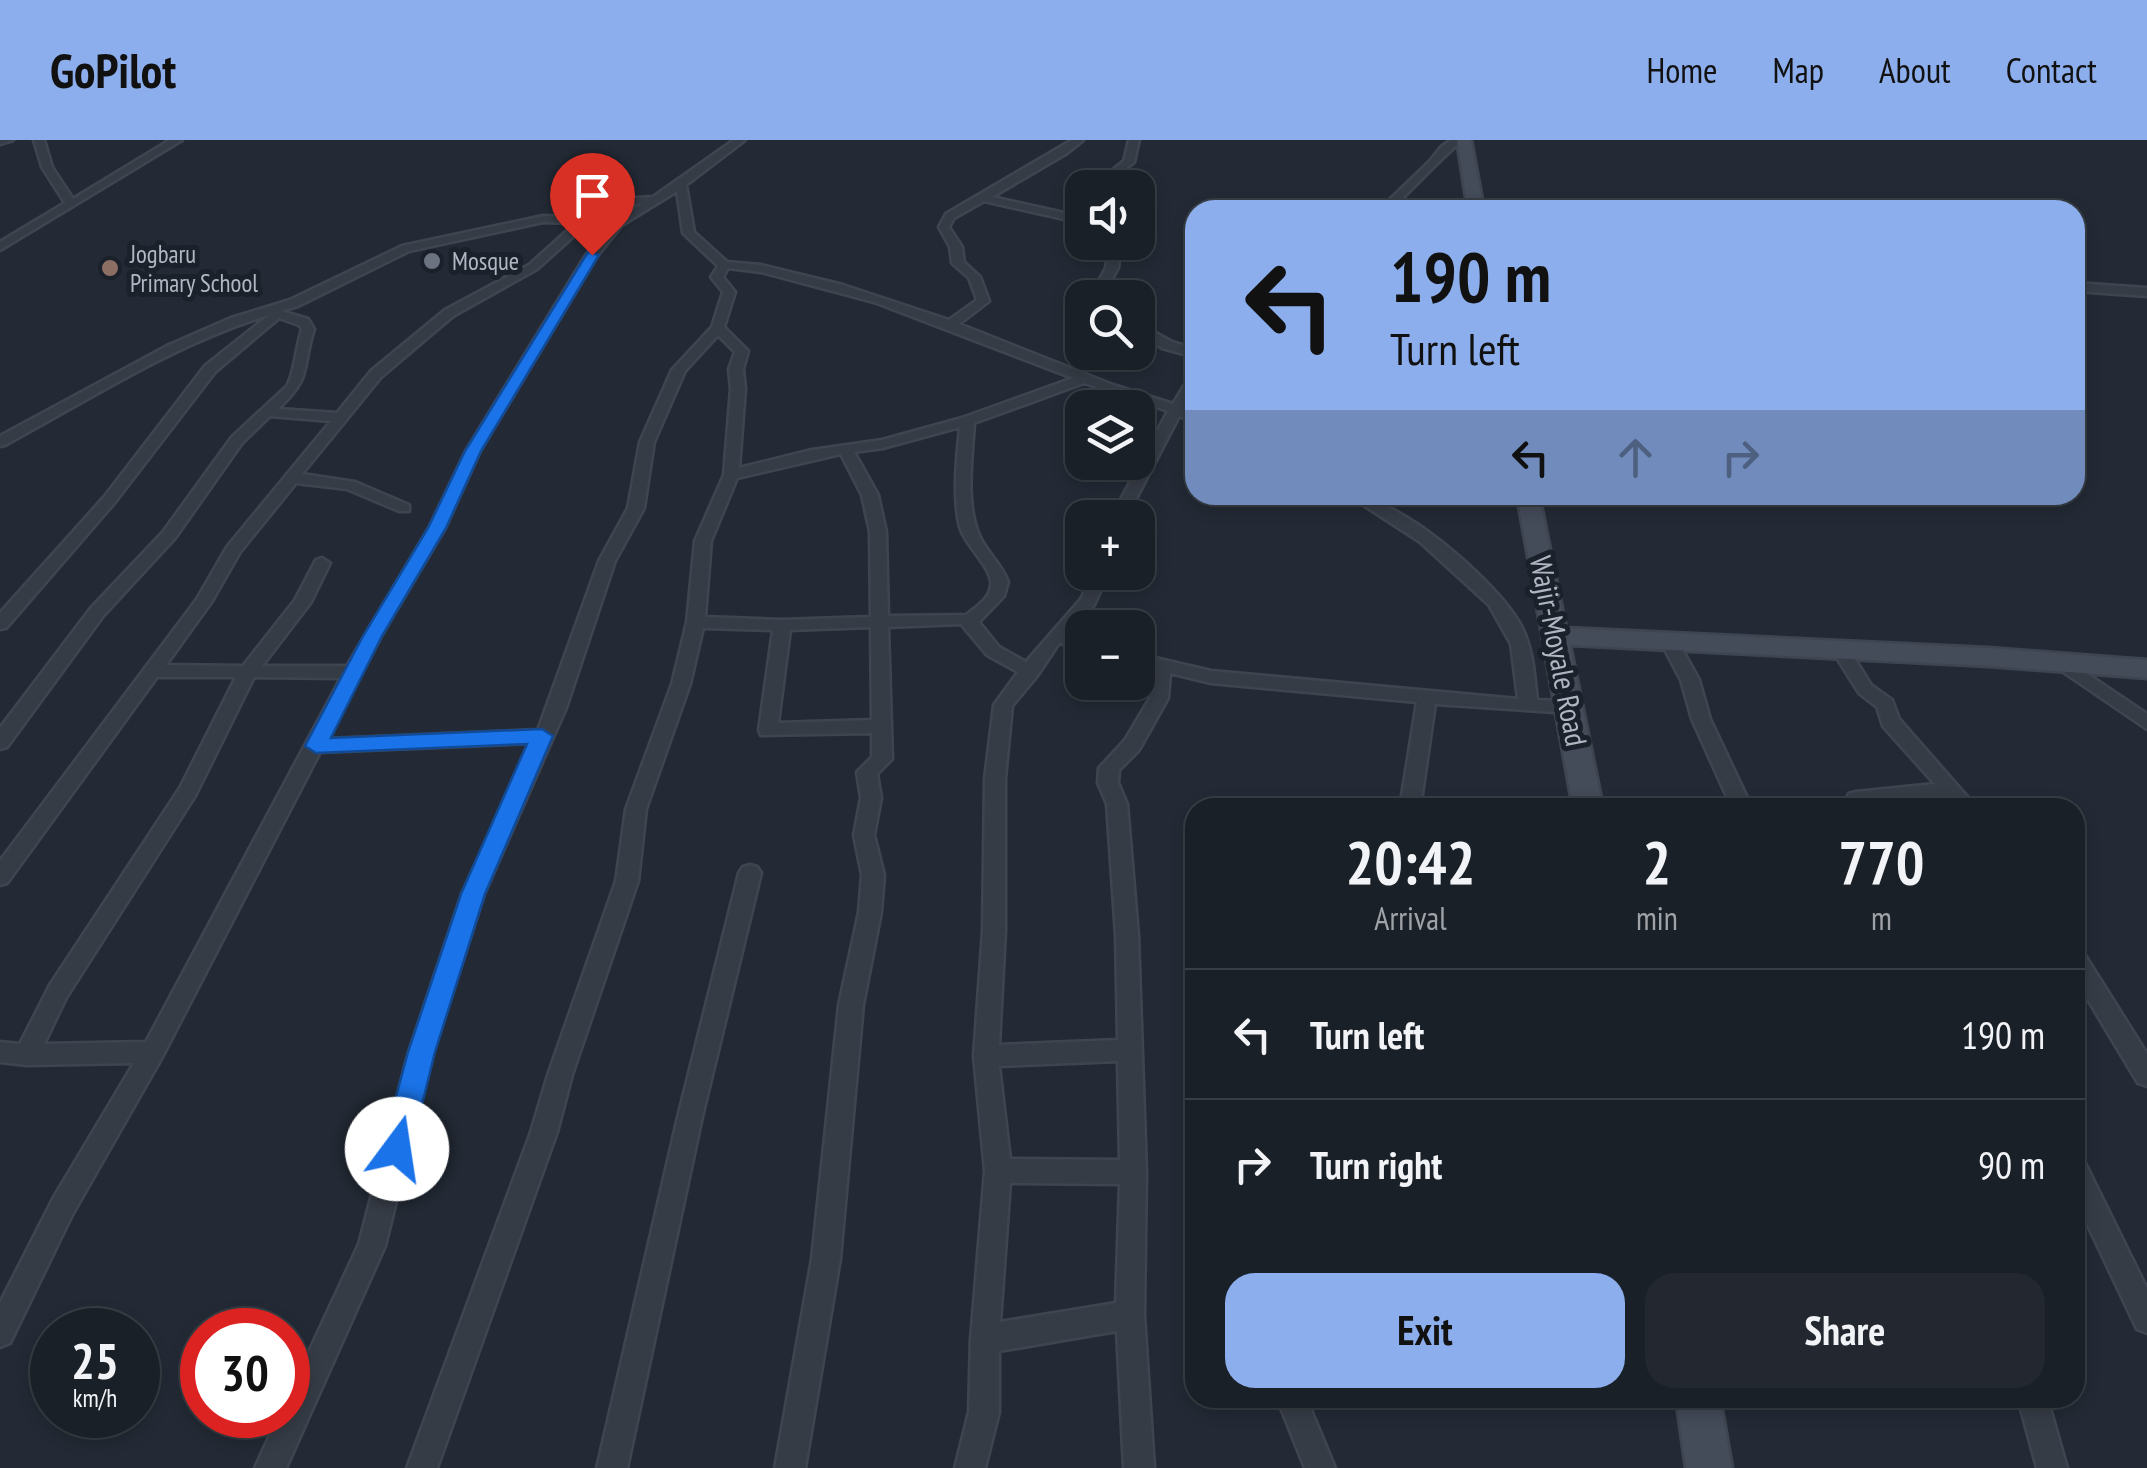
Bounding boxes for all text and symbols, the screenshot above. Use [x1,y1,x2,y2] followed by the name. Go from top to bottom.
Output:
[50,39,176,101] text: GoPilot
[1646,47,1718,93] text: Home
[1773,47,1824,93] text: Map
[1879,47,1951,93] text: About
[2006,47,2097,93] text: Contact
[550,153,635,256] pin
[565,168,620,223] icon: arrive
[1065,170,1155,700] map controls
[1065,170,1155,260] button: sound
[1390,231,1551,321] text: 190 m
[129,238,258,299] place label: Jogbaru Primary School
[1225,240,1355,370] icon: left
[452,245,519,277] place label: Mosque
[421,250,443,272] marker: Mosque
[99,257,121,279] marker: Jogbaru Primary School
[1065,280,1155,370] button: search
[1390,319,1520,377] text: Turn left
[1065,390,1155,480] button: layers
[1503,430,1558,485] icon: left
[1608,430,1663,485] icon: ahead
[1713,430,1768,485] icon: right
[1065,500,1155,590] button: +
[1522,552,1597,749] street label: Wajir-Moyale Road
[1065,610,1155,700] button: −
[1346,823,1475,901] text: 20:42
[1643,823,1671,901] text: 2
[1838,823,1924,901] text: 770
[1374,897,1447,939] text: Arrival
[1636,897,1678,939] text: min
[1871,897,1892,939] text: m
[1225,1007,1280,1062] icon: left
[1310,1010,1424,1059] text: Turn left
[1961,1010,2045,1059] text: 190 m
[345,1097,449,1201] position arrow
[1225,1137,1280,1192] icon: right
[1310,1140,1442,1189] text: Turn right
[1978,1140,2045,1189] text: 90 m
[1225,1273,1625,1388] button: Exit
[1645,1273,2045,1388] button: Share
[180,1308,310,1438] speed limit sign: 30
[71,1328,119,1393] text: 25
[73,1382,117,1414] text: km/h

